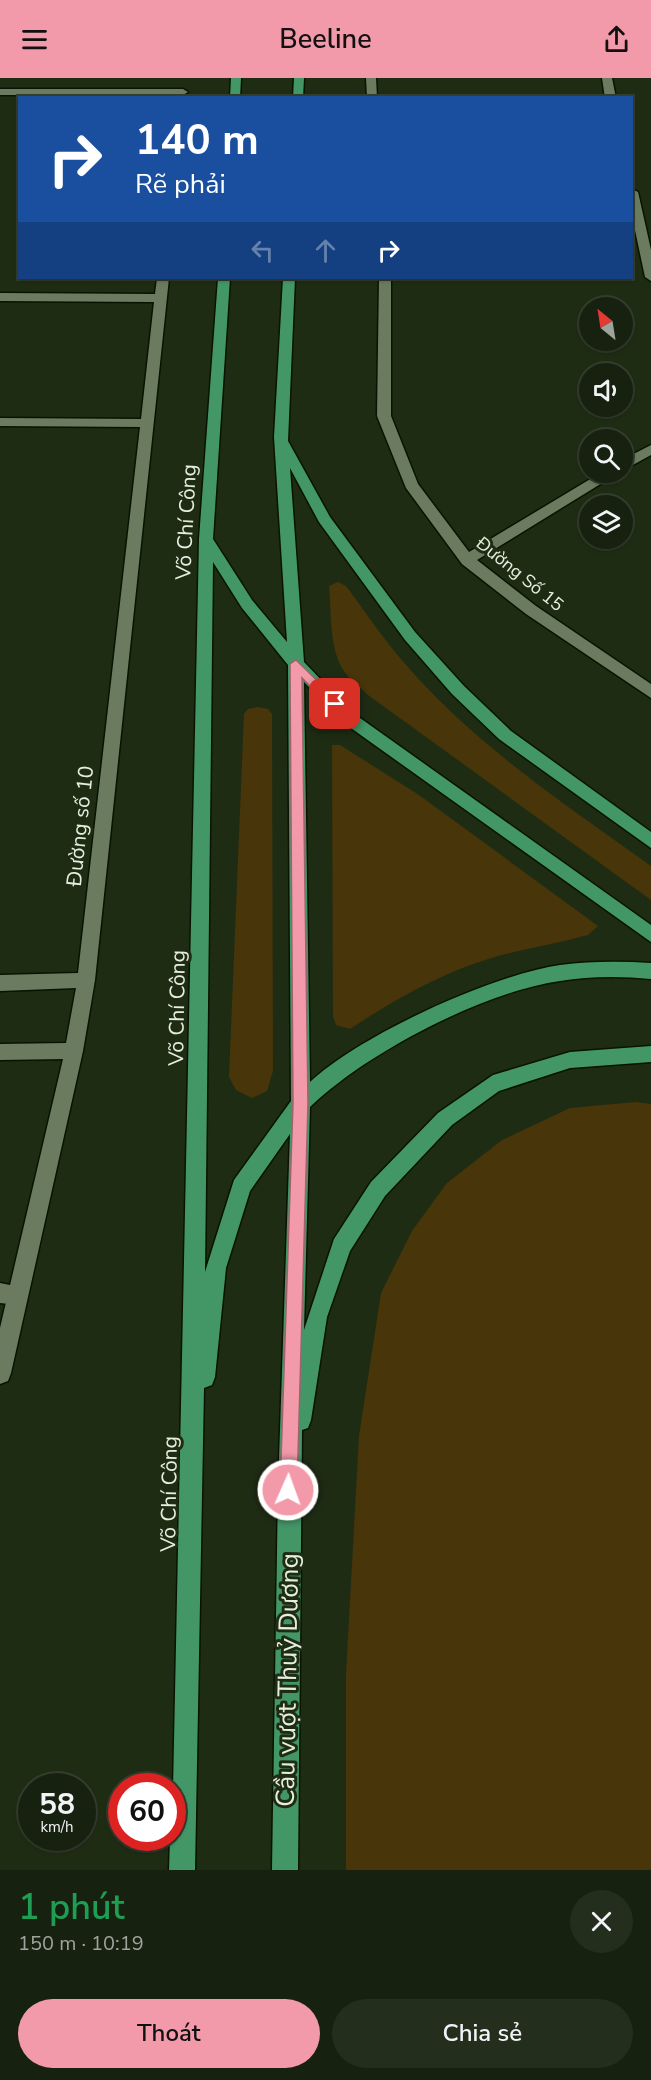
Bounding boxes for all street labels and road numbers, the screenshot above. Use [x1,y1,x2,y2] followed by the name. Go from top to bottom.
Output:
[169,463,203,582] street label: Võ Chí Công
[470,531,569,617] street label: Đường Số 15
[60,764,100,889] street label: Đường số 10
[162,950,192,1067] street label: Võ Chí Công
[154,1436,184,1553] street label: Võ Chí Công
[268,1553,307,1807] street label: Cầu vượt Thuỷ Dương

